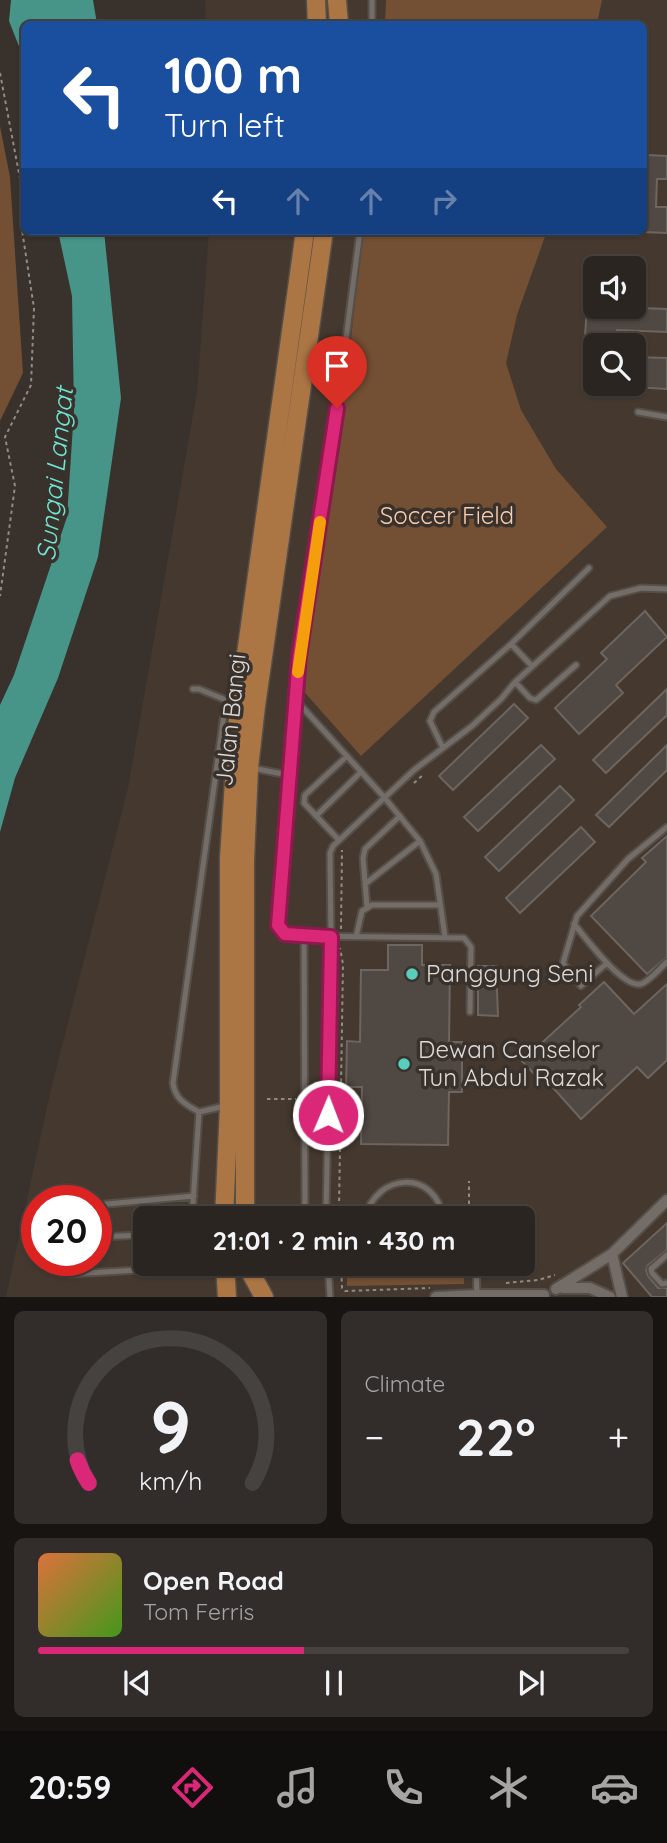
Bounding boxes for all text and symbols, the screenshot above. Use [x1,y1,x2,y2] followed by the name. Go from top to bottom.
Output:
[164,44,302,105] text: 100 m
[49,49,140,140] icon: left
[164,105,285,145] text: Turn left
[206,182,244,220] icon: left
[279,182,317,220] icon: ahead
[352,182,390,220] icon: ahead
[425,182,463,220] icon: right
[583,256,646,396] map controls
[583,256,646,319] button: sound
[583,333,646,396] button: search
[307,336,367,408] pin
[318,347,356,385] icon: arrive
[29,382,80,562] water label: Sungai Langat
[380,500,514,530] park label: Soccer Field
[208,652,252,788] street label: Jalan Bangi
[426,958,593,988] place label: Panggung Seni
[404,966,420,982] marker: Panggung Seni
[418,1034,604,1092] place label: Dewan Canselor Tun Abdul Razak
[396,1056,412,1072] marker: Dewan Canselor Tun Abdul Razak
[291,1078,365,1152] position arrow
[21,1185,112,1276] speed limit sign: 20
[213,1224,455,1257] text: 21:01 · 2 min · 430 m
[365,1369,445,1398] text: Climate
[150,1381,191,1472] text: 9
[456,1404,536,1469] text: 22°
[365,1413,384,1461] text: −
[608,1413,629,1461] text: +
[139,1465,202,1496] text: km/h
[143,1564,284,1597] text: Open Road
[143,1597,254,1626] text: Tom Ferris
[118,1664,156,1702] icon: previous
[315,1664,353,1702] icon: pause
[512,1664,550,1702] icon: next
[168,1763,217,1812] icon: directions
[273,1763,322,1812] icon: music
[379,1763,428,1812] icon: phone
[484,1763,533,1812] icon: climate
[590,1763,639,1812] icon: car
[28,1767,111,1807] text: 20:59

